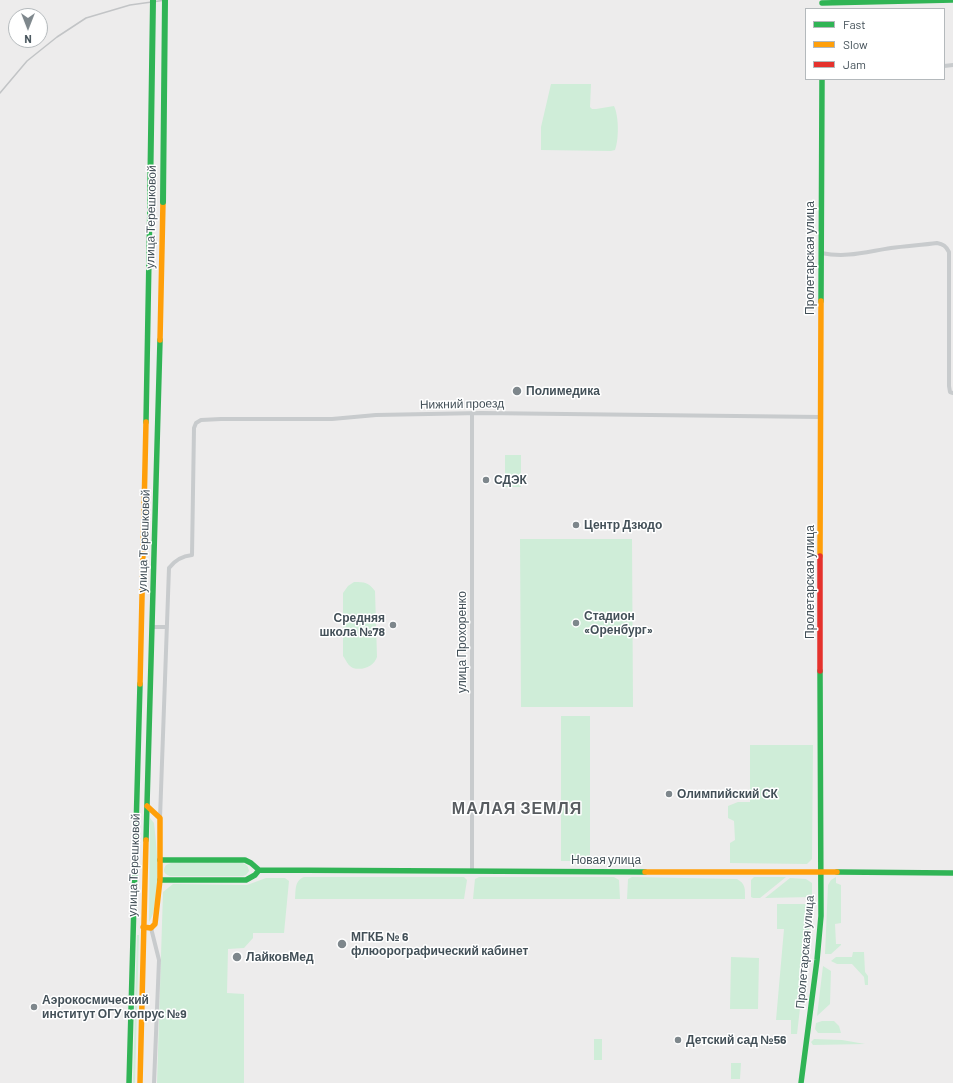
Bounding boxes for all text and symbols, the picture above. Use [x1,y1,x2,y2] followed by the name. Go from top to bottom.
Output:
[8,8,48,48] north arrow
[805,8,945,80] legend
[843,17,866,31] text: Fast
[24,33,32,46] text: N
[843,37,868,51] text: Slow
[843,57,866,71] text: Jam
[143,165,159,269] street label: улица Терешковой
[803,201,817,315] street label: Пролетарская улица
[526,384,600,398] place label: Полимедика
[511,385,523,397] marker: Полимедика
[420,396,504,412] street label: Нижний проезд
[494,473,527,487] place label: СДЭК
[481,475,491,485] marker: СДЭК
[135,489,153,593] street label: улица Терешковой
[584,518,662,532] place label: Центр Дзюдо
[571,520,581,530] marker: Центр Дзюдо
[803,525,817,639] street label: Пролетарская улица
[455,591,469,693] street label: улица Прохоренко
[584,609,653,637] place label: Стадион «Оренбург»
[320,611,385,639] place label: Средняя школа №78
[571,618,581,628] marker: Стадион «Оренбург»
[388,620,398,630] marker: Средняя школа №78
[677,787,778,801] place label: Олимпийский СК
[664,789,674,799] marker: Олимпийский СК
[452,799,582,819] district label: МАЛАЯ ЗЕМЛЯ
[125,813,143,917] street label: улица Терешковой
[571,853,641,867] street label: Новая улица
[793,895,817,1009] street label: Пролетарская улица
[351,930,528,958] place label: МГКБ № 6 флюорографический кабинет
[336,938,348,950] marker: МГКБ № 6 флюорографический кабинет
[246,950,314,964] place label: ЛайковМед
[231,951,243,963] marker: ЛайковМед
[42,993,187,1021] place label: Аэрокосмический институт ОГУ копрус №9
[29,1002,39,1012] marker: Аэрокосмический институт ОГУ копрус №9
[686,1033,787,1047] place label: Детский сад №56
[673,1035,683,1045] marker: Детский сад №56

